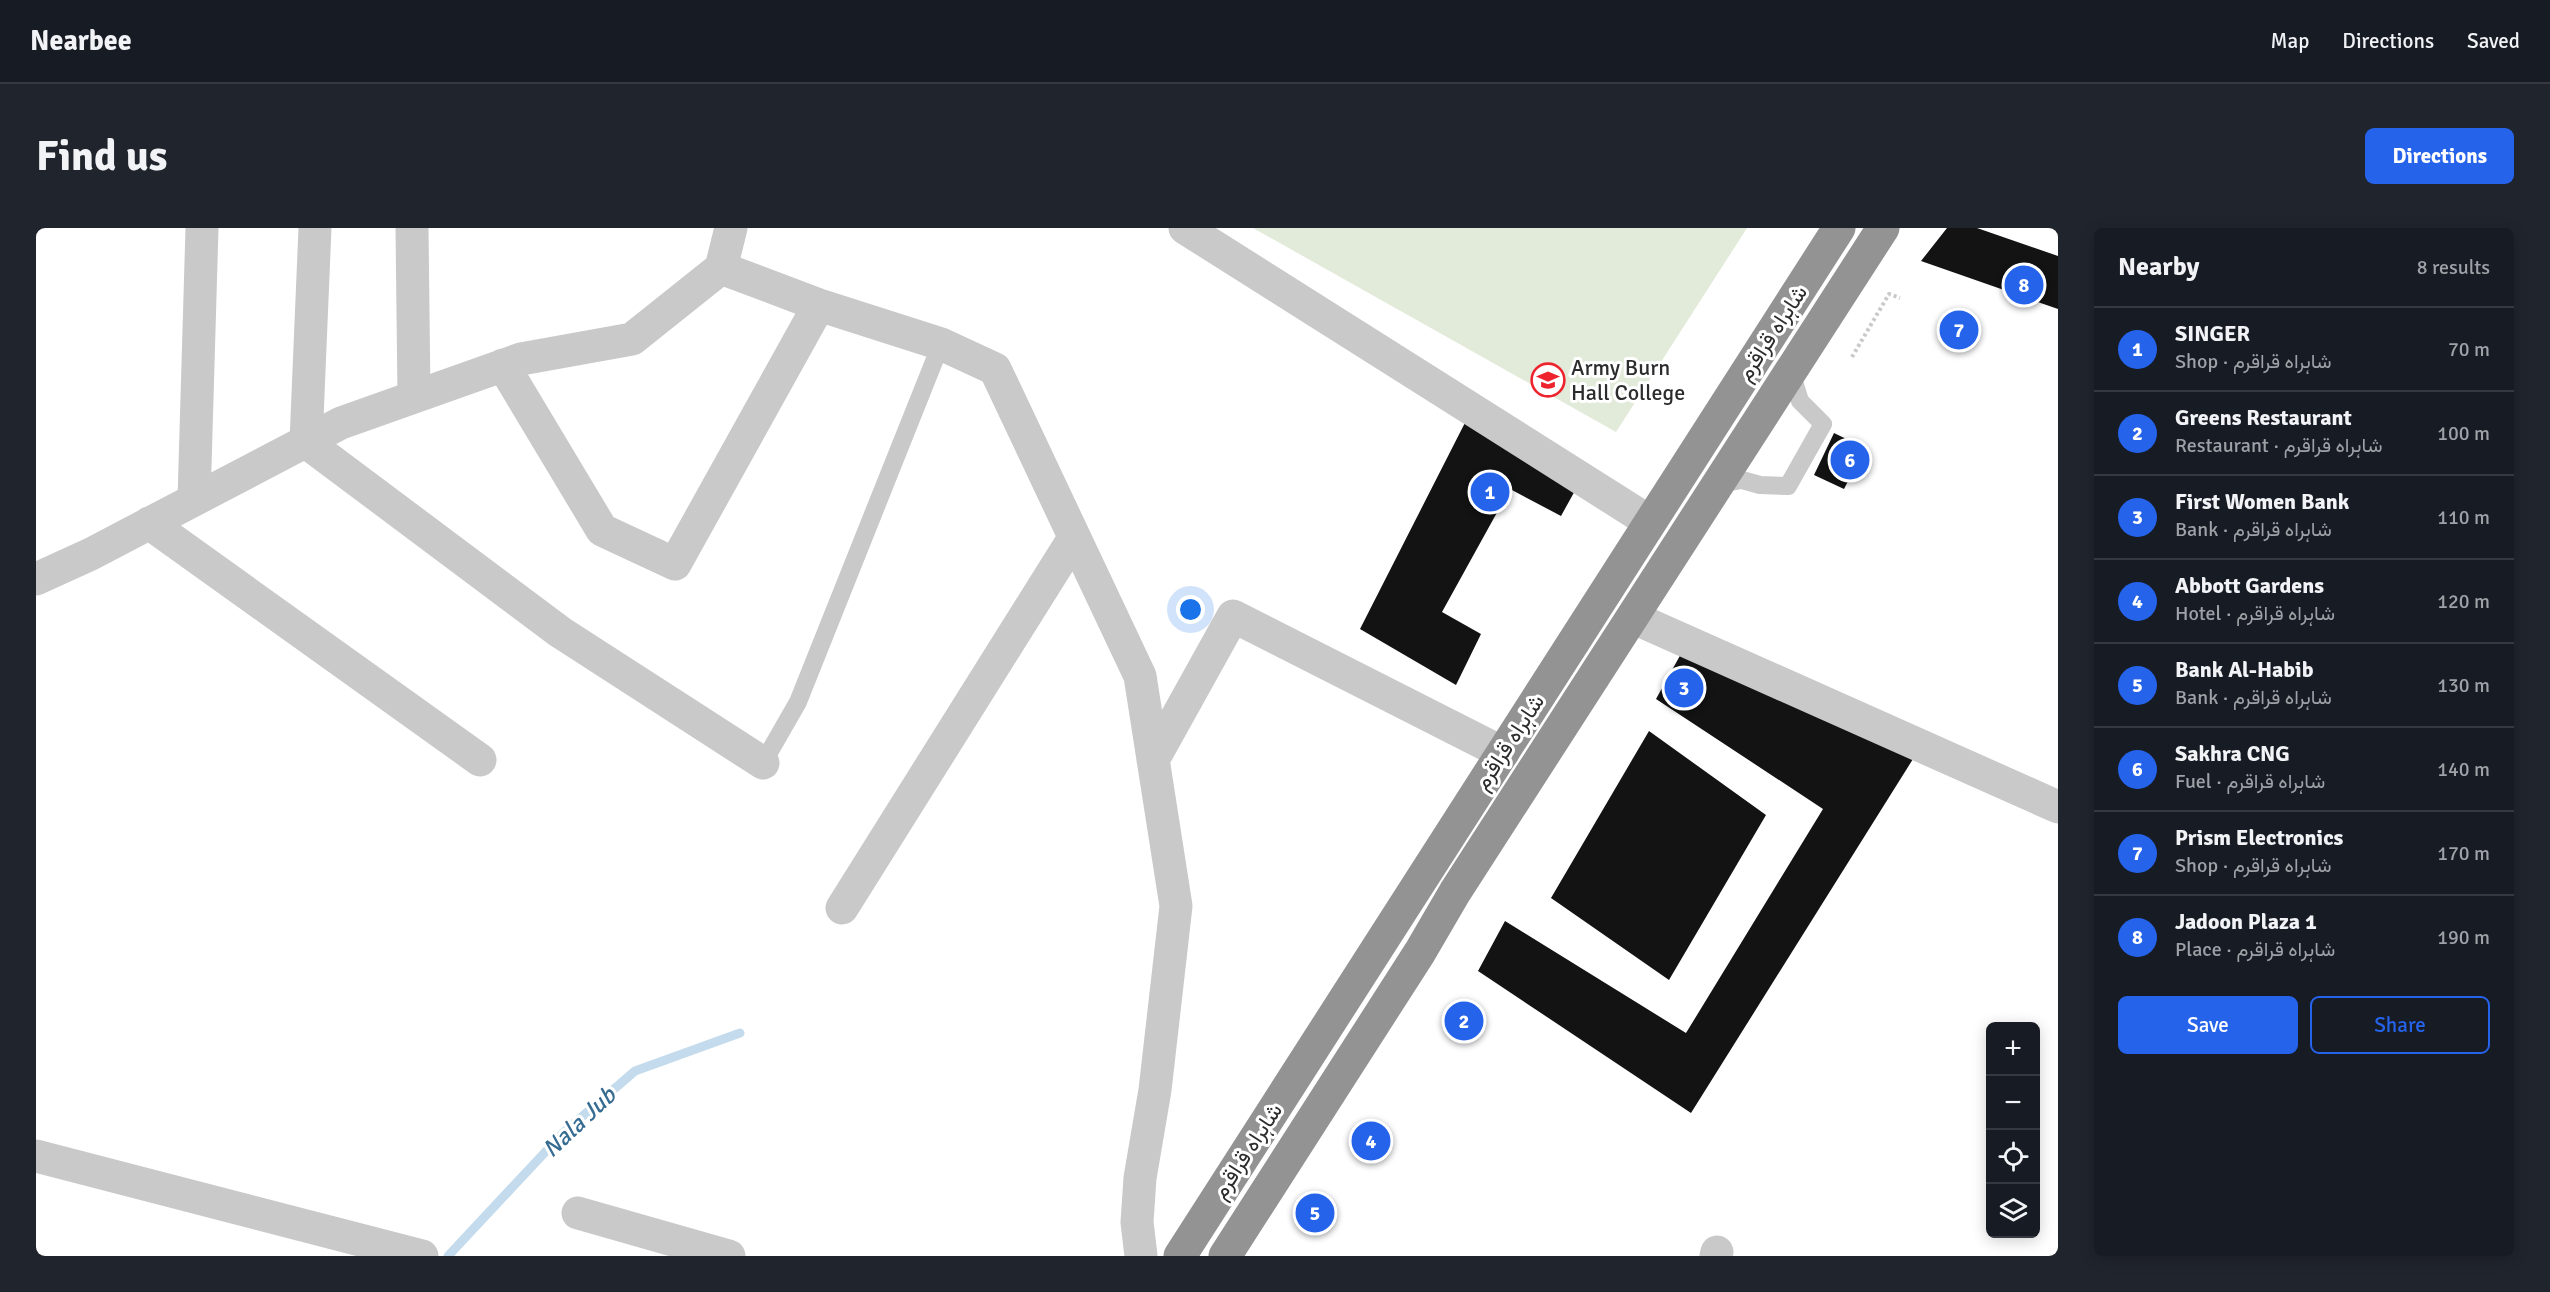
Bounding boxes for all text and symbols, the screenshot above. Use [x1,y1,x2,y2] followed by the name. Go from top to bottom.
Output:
[30,24,132,58] text: Nearbee
[2271,28,2309,54] text: Map
[2342,28,2434,54] text: Directions
[2467,28,2520,54] text: Saved
[2365,128,2514,184] button: Directions
[36,131,167,182] text: Find us
[2118,251,2199,283] text: Nearby
[2417,255,2490,280] text: 8 results
[2004,262,2044,308] pin: 8
[1731,280,1814,386] street label: شاہراہ قراقرم
[1940,308,1978,352] pin: 7
[2175,320,2250,347] text: SINGER
[2132,337,2143,362] text: 1
[2448,337,2490,362] text: 70 m
[2175,349,2332,374] text: Shop · شاہراہ قراقرم
[1571,354,1685,406] place label: Army Burn Hall College
[1530,362,1566,398] school or university icon: Army Burn Hall College
[2175,404,2352,431] text: Greens Restaurant
[2132,421,2143,446] text: 2
[2437,421,2490,446] text: 100 m
[2175,433,2383,458] text: Restaurant · شاہراہ قراقرم
[1830,438,1870,482] pin: 6
[1470,470,1510,514] pin: 1
[2175,488,2349,515] text: First Women Bank
[2132,505,2143,530] text: 3
[2437,505,2490,530] text: 110 m
[2175,517,2332,542] text: Bank · شاہراہ قراقرم
[2175,572,2324,599] text: Abbott Gardens
[2132,589,2143,614] text: 4
[2437,589,2490,614] text: 120 m
[1176,595,1205,624] your location
[2175,601,2335,626] text: Hotel · شاہراہ قراقرم
[2175,656,2313,683] text: Bank Al-Habib
[1664,666,1704,710] pin: 3
[2132,673,2143,698] text: 5
[2437,673,2490,698] text: 130 m
[2175,685,2332,710] text: Bank · شاہراہ قراقرم
[1468,689,1551,795] street label: شاہراہ قراقرم
[2175,740,2290,767] text: Sakhra CNG
[2132,757,2143,782] text: 6
[2437,757,2490,782] text: 140 m
[2175,769,2325,794] text: Fuel · شاہراہ قراقرم
[2175,824,2343,851] text: Prism Electronics
[2132,841,2143,866] text: 7
[2437,841,2490,866] text: 170 m
[2175,853,2332,878] text: Shop · شاہراہ قراقرم
[2175,908,2317,935] text: Jadoon Plaza 1
[2132,925,2143,950] text: 8
[2437,925,2490,950] text: 190 m
[2175,937,2335,962] text: Place · شاہراہ قراقرم
[2118,996,2298,1054] button: Save
[2310,996,2490,1054] button: Share
[1444,998,1484,1044] pin: 2
[1986,1022,2040,1238] map controls
[1986,1022,2040,1076] button: +
[1986,1076,2040,1130] button: −
[536,1080,623,1164] water label: Nala Jub
[1206,1098,1289,1204] street label: شاہراہ قراقرم
[1352,1118,1390,1164] pin: 4
[1986,1130,2040,1184] button: locate
[1986,1184,2040,1238] button: layers
[1296,1190,1334,1236] pin: 5

